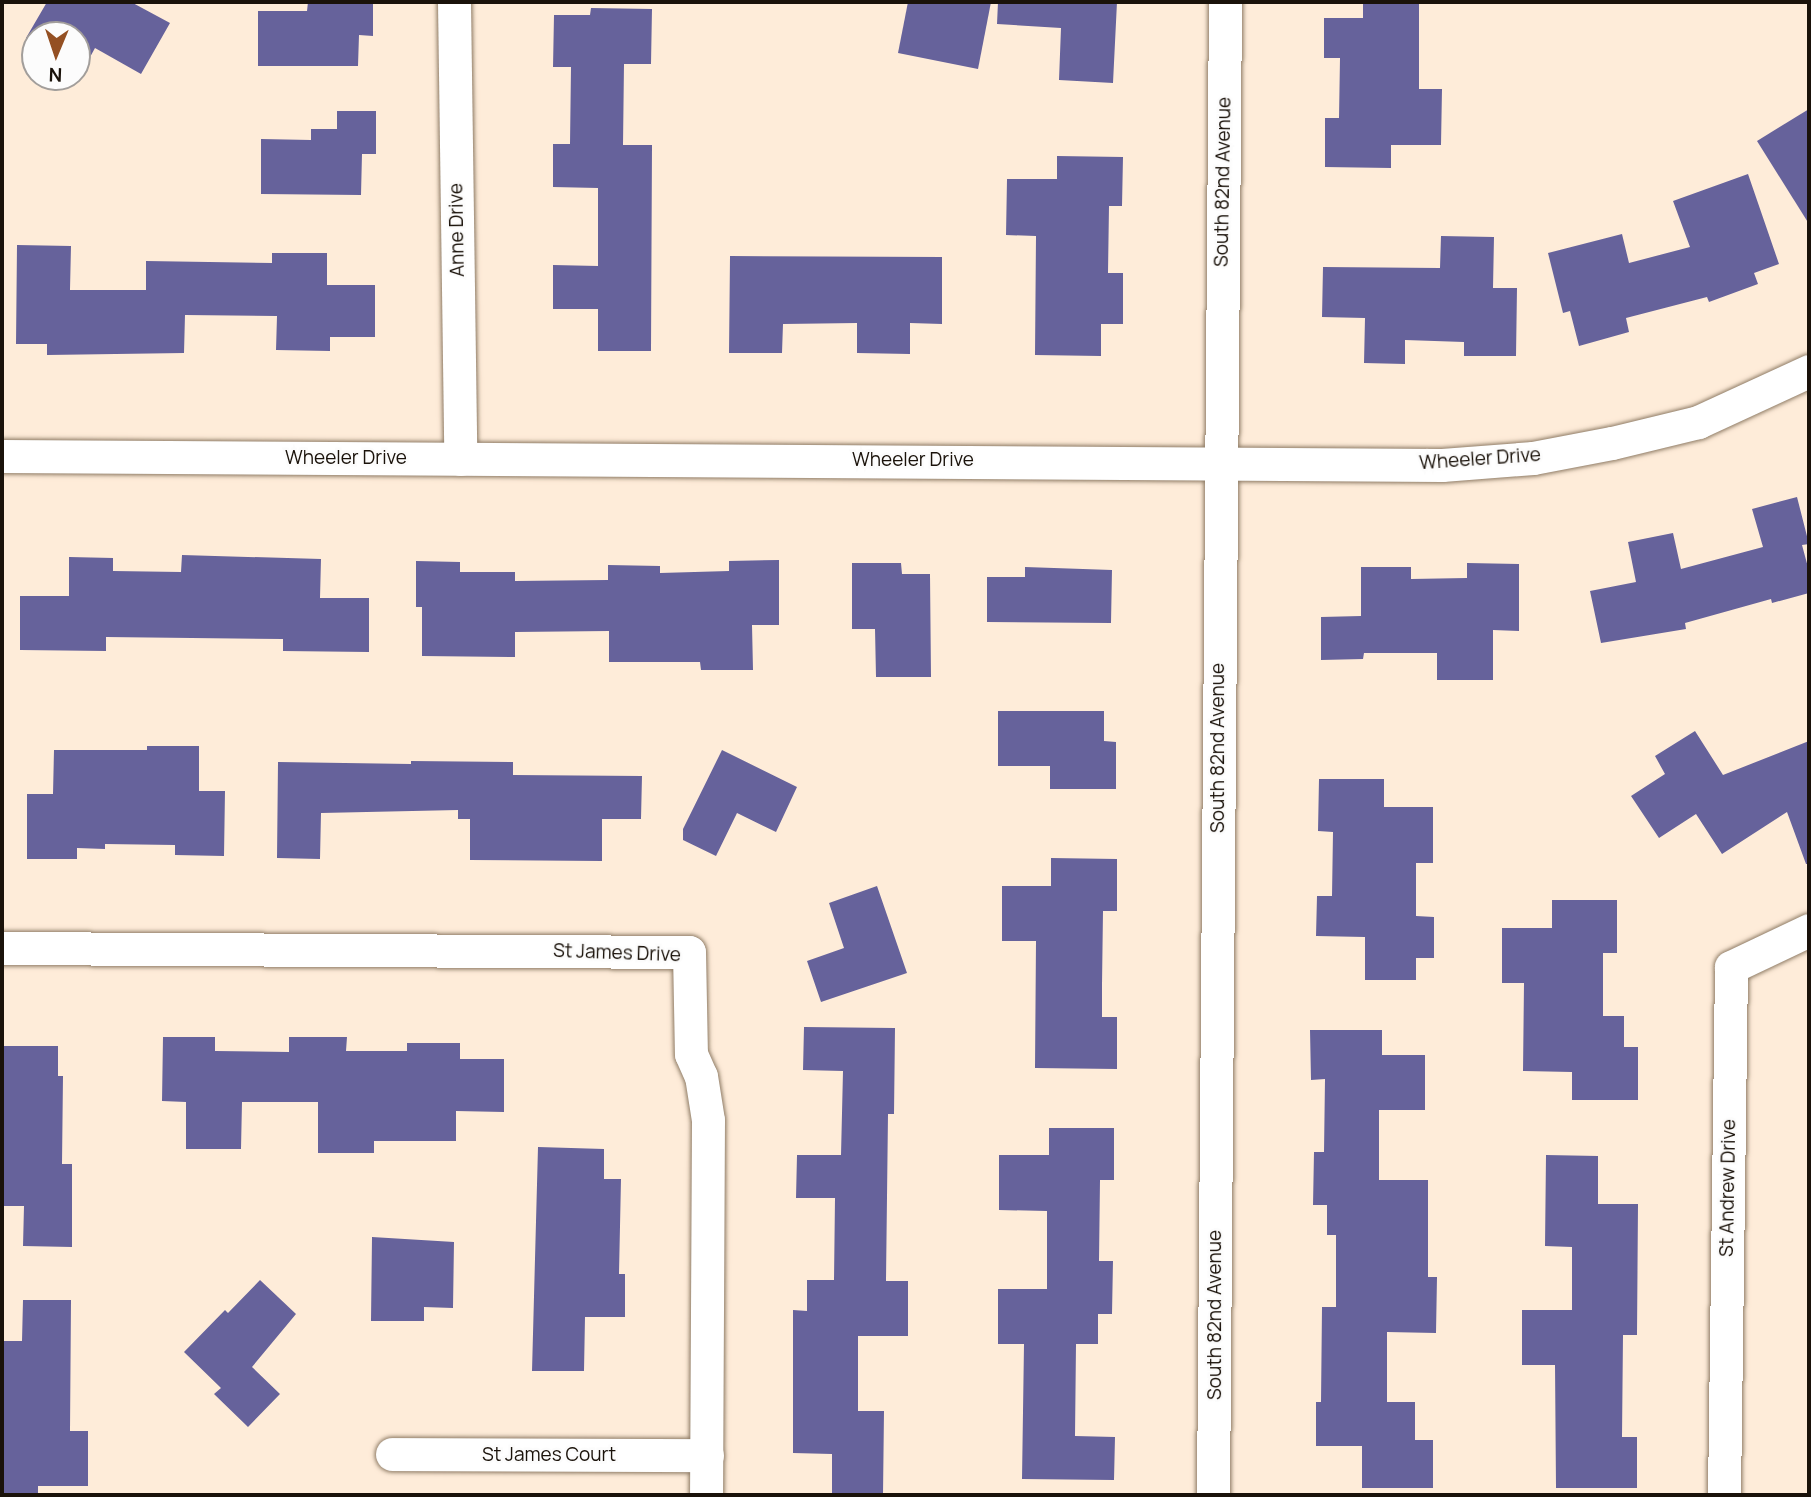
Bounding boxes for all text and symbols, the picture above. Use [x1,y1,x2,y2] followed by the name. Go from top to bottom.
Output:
[21,21,91,91] north arrow
[48,62,63,88] text: N
[1210,97,1236,267] street label: South 82nd Avenue
[445,183,469,277] street label: Anne Drive
[1418,443,1542,475] street label: Wheeler Drive
[285,447,407,469] street label: Wheeler Drive
[852,449,974,471] street label: Wheeler Drive
[1207,663,1229,833] street label: South 82nd Avenue
[553,939,681,967] street label: St James Drive
[1715,1119,1741,1257] street label: St Andrew Drive
[1204,1230,1226,1400] street label: South 82nd Avenue
[482,1444,616,1466] street label: St James Court

